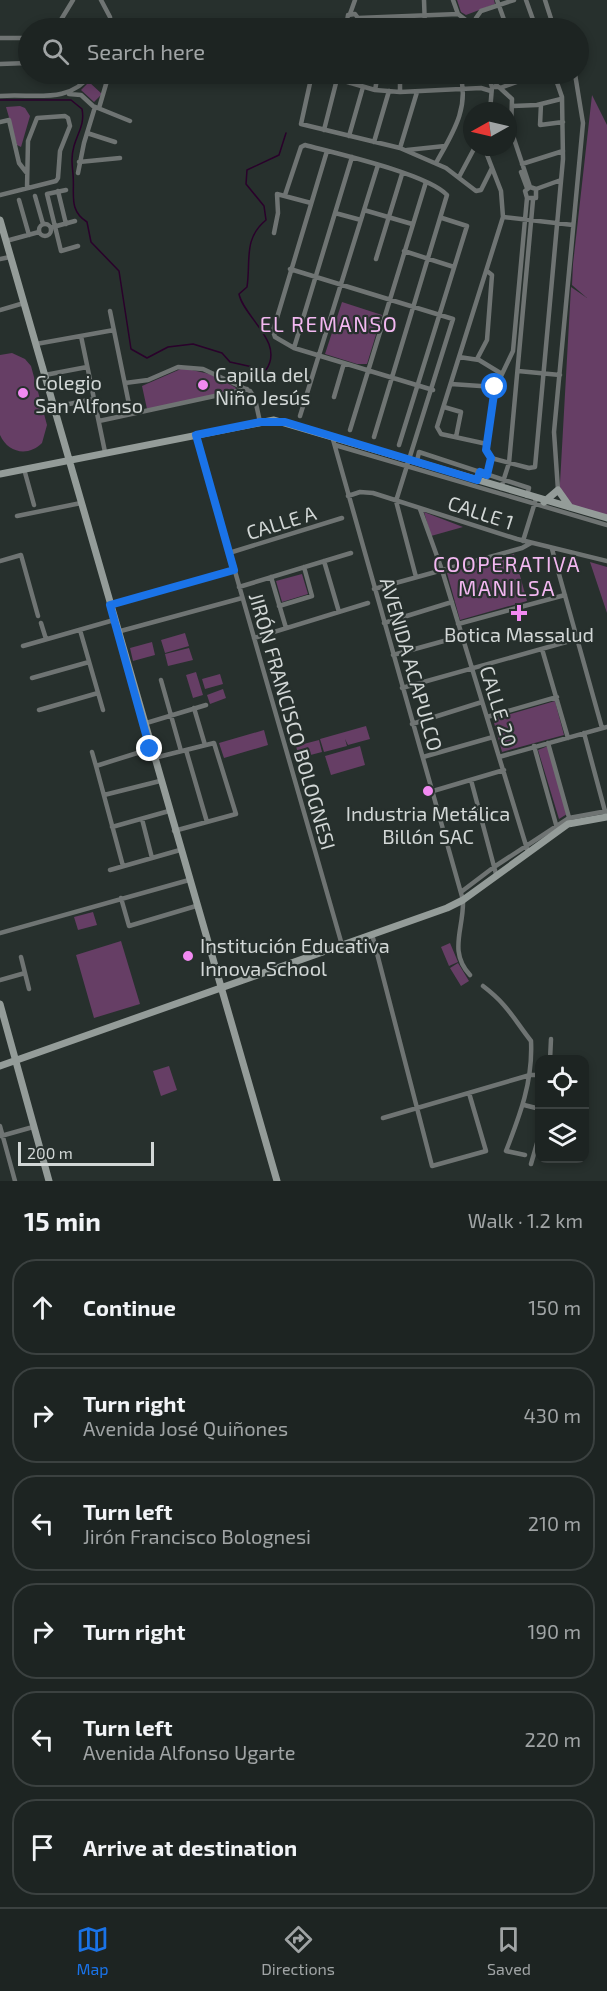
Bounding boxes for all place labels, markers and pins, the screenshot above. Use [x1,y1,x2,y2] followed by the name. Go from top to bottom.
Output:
[215,362,310,409] place label: Capilla del Niño Jesús
[35,370,143,417] place label: Colegio San Alfonso
[196,378,210,392] marker: Capilla del Niño Jesús
[16,386,30,400] marker: Colegio San Alfonso
[512,606,526,620] marker: Botica Massalud
[444,622,594,646] place label: Botica Massalud
[421,784,435,798] marker: Industria Metálica Billón SAC
[346,801,510,848] place label: Industria Metálica Billón SAC
[200,933,390,980] place label: Institución Educativa Innova School
[181,949,195,963] marker: Institución Educativa Innova School

